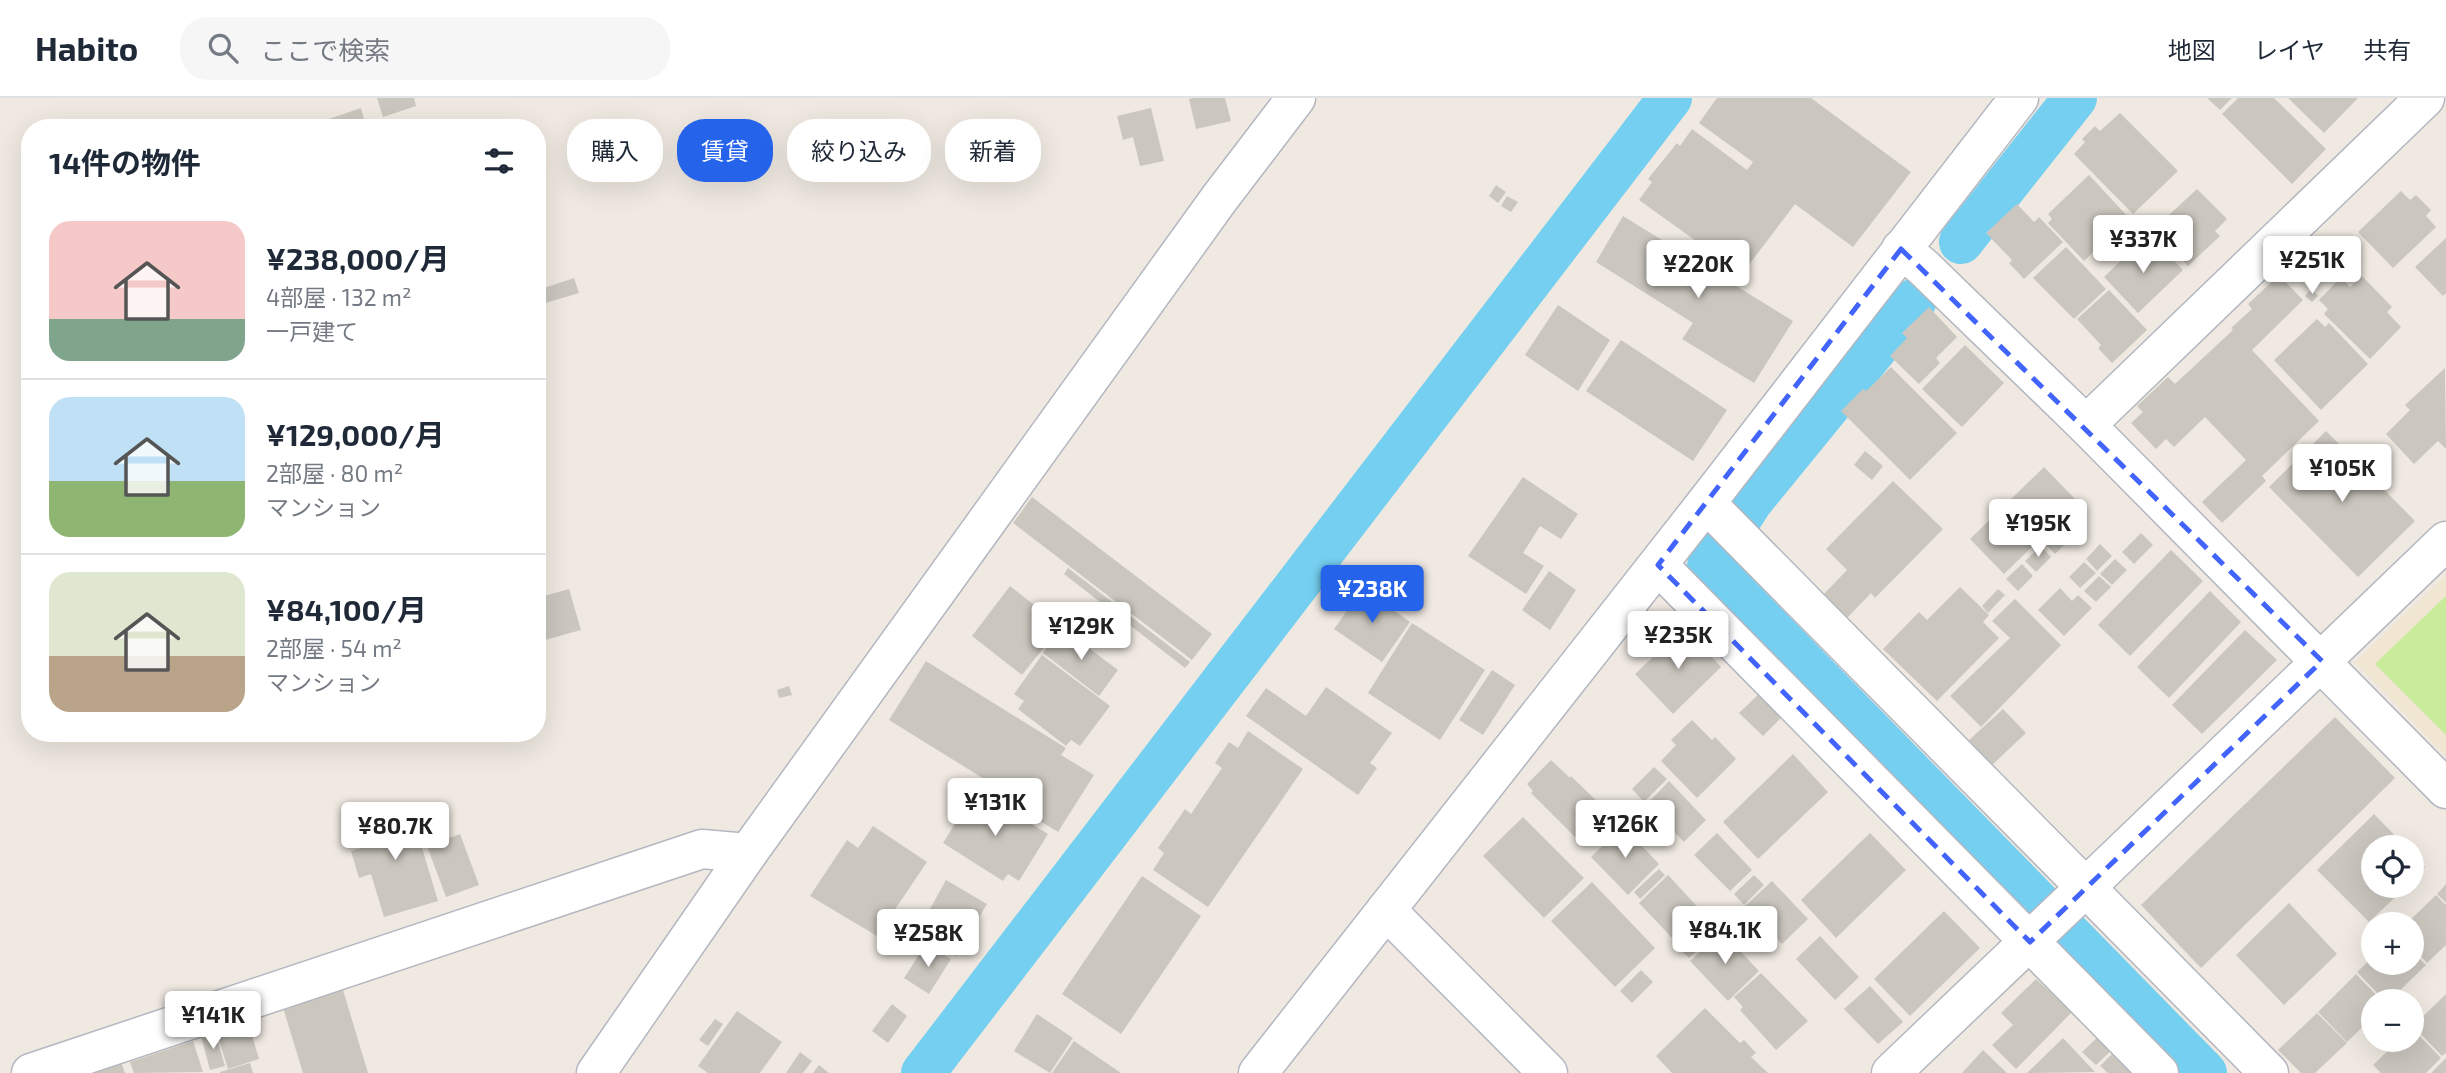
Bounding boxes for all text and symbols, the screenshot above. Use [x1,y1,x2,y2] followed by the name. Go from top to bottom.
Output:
[180,17,670,80] search box
[35,28,138,68] text: Habito
[204,29,242,67] icon: search
[260,34,390,65] text: ここで検索
[2168,35,2216,64] text: 地図
[2254,35,2325,64] text: レイヤ
[2363,35,2411,64] text: 共有
[567,119,663,182] chip: 購入
[677,119,773,182] chip: 賃貸
[787,119,931,182] chip: 絞り込み
[945,119,1041,182] chip: 新着
[480,142,518,180] icon: filters
[49,144,201,180] text: 14件の物件
[2094,216,2192,275] pin: ¥337K
[2109,224,2177,252] text: ¥337K
[2263,236,2361,296] pin: ¥251K
[266,240,450,276] text: ¥238,000/月
[1649,240,1747,300] pin: ¥220K
[2279,245,2345,273] text: ¥251K
[105,249,189,333] icon: home
[1662,249,1734,277] text: ¥220K
[266,283,412,311] text: 4部屋 · 132 m²
[266,317,358,345] text: 一戸建て
[266,416,445,452] text: ¥129,000/月
[105,425,189,509] icon: home
[2293,444,2391,504] pin: ¥105K
[2309,453,2376,481] text: ¥105K
[266,459,403,487] text: 2部屋 · 80 m²
[266,493,381,521] text: マンション
[1989,500,2087,559] pin: ¥195K
[2005,508,2071,536] text: ¥195K
[1323,566,1421,625] pin: ¥238K
[1337,574,1407,602] text: ¥238K
[266,591,427,627] text: ¥84,100/月
[105,600,189,684] icon: home
[1032,602,1130,662] pin: ¥129K
[1048,611,1114,639] text: ¥129K
[1629,612,1727,671] pin: ¥235K
[1644,620,1712,648] text: ¥235K
[266,634,402,662] text: 2部屋 · 54 m²
[266,668,381,696] text: マンション
[946,778,1044,838] pin: ¥131K
[964,787,1026,815] text: ¥131K
[1576,800,1674,860] pin: ¥126K
[338,802,452,862] pin: ¥80.7K
[1592,809,1658,837] text: ¥126K
[357,811,433,839] text: ¥80.7K
[2361,835,2424,1052] map controls
[2361,835,2424,898] button: locate
[1668,906,1782,966] pin: ¥84.1K
[879,910,977,969] pin: ¥258K
[2361,912,2424,975] button: +
[1688,915,1762,943] text: ¥84.1K
[893,918,963,946] text: ¥258K
[2361,989,2424,1052] button: −
[164,992,262,1051] pin: ¥141K
[181,1000,245,1028] text: ¥141K

